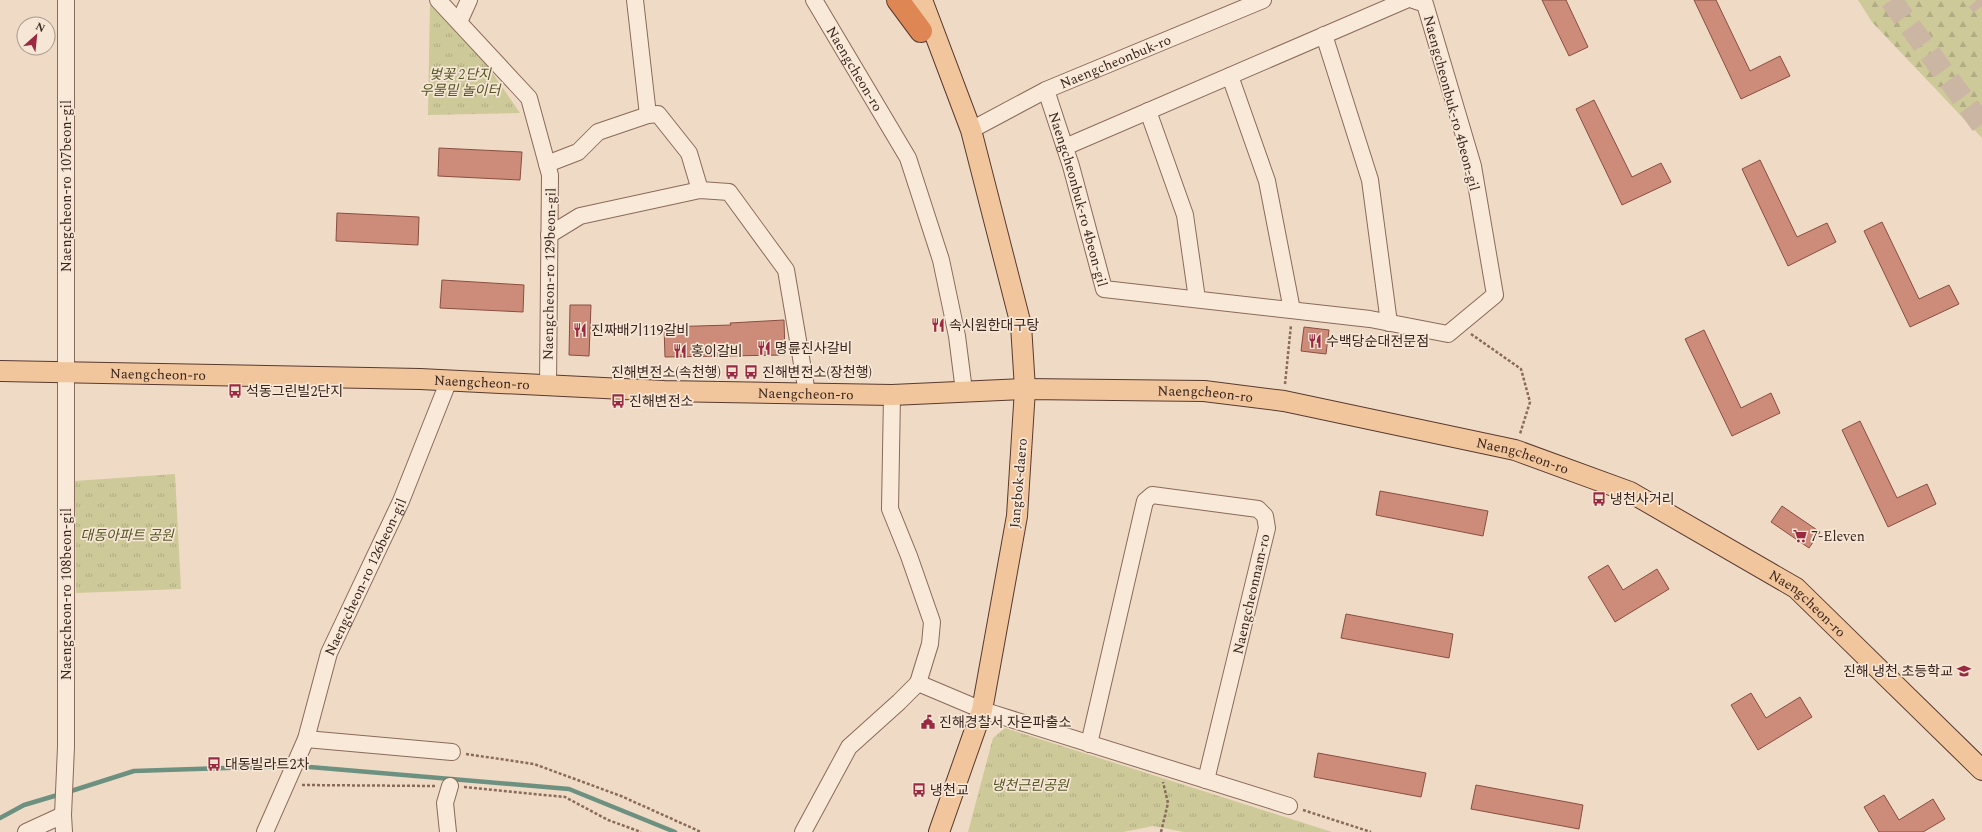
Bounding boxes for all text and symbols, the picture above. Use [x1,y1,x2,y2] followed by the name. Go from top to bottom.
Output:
[1418,13,1485,193] street label: Naengcheonbuk-ro 4beon-gil
[16,16,56,56] north arrow
[32,18,48,37] text: N
[821,22,888,116] street label: Naengcheon-ro
[1057,29,1174,94] street label: Naengcheonbuk-ro
[420,64,502,101] park label: 벚꽃 2단지 우물밑 놀이터
[56,100,77,272] street label: Naengcheon-ro 107beon-gil
[1043,109,1113,289] street label: Naengcheonbuk-ro 4beon-gil
[537,188,562,360] street label: Naengcheon-ro 129beon-gil
[949,315,1039,336] place label: 속시원한대구탕
[930,317,946,333] restaurant icon: 속시원한대구탕
[591,320,689,341] place label: 진짜배기119갈비
[572,322,588,338] restaurant icon: 진짜배기119갈비
[1326,331,1429,352] place label: 수백당순대전문점
[1307,333,1323,349] restaurant icon: 수백당순대전문점
[775,338,852,359] place label: 명륜진사갈비
[756,340,772,356] restaurant icon: 명륜진사갈비
[691,341,743,362] place label: 홍이갈비
[672,343,688,359] restaurant icon: 홍이갈비
[611,362,721,383] place label: 진해변전소(속천행)
[762,362,872,383] place label: 진해변전소(장천행)
[110,363,206,386] street label: Naengcheon-ro
[724,364,740,380] bus stop icon: 진해변전소(속천행)
[743,364,759,380] bus stop icon: 진해변전소(장천행)
[433,370,530,395] street label: Naengcheon-ro
[1157,380,1254,408] street label: Naengcheon-ro
[246,381,343,402] place label: 석동그린빌2단지
[227,383,243,399] bus stop icon: 석동그린빌2단지
[757,383,854,405] street label: Naengcheon-ro
[629,391,694,412] place label: 진해변전소
[610,393,626,409] bus stop icon: 진해변전소
[1474,432,1572,480] street label: Naengcheon-ro
[1004,437,1033,529] street label: Jangbok-daero
[1610,489,1674,510] place label: 냉천사거리
[1591,491,1607,507] bus stop icon: 냉천사거리
[319,495,412,659] street label: Naengcheon-ro 126beon-gil
[56,508,77,680] street label: Naengcheon-ro 108beon-gil
[80,525,175,546] park label: 대동아파트 공원
[1811,526,1865,547] place label: 7-Eleven
[1792,528,1808,544] supermarket icon: 7-Eleven
[1227,532,1276,656] street label: Naengcheonnam-ro
[1765,565,1851,642] street label: Naengcheon-ro
[1843,661,1953,682] place label: 진해 냉천 초등학교
[1956,663,1972,679] school or university icon: 진해 냉천 초등학교
[939,712,1071,733] place label: 진해경찰서 자은파출소
[920,714,936,730] public building icon: 진해경찰서 자은파출소
[225,754,309,775] place label: 대동빌라트2차
[206,756,222,772] bus stop icon: 대동빌라트2차
[991,775,1070,796] park label: 냉천근린공원
[930,780,969,801] place label: 냉천교
[911,782,927,798] bus stop icon: 냉천교

